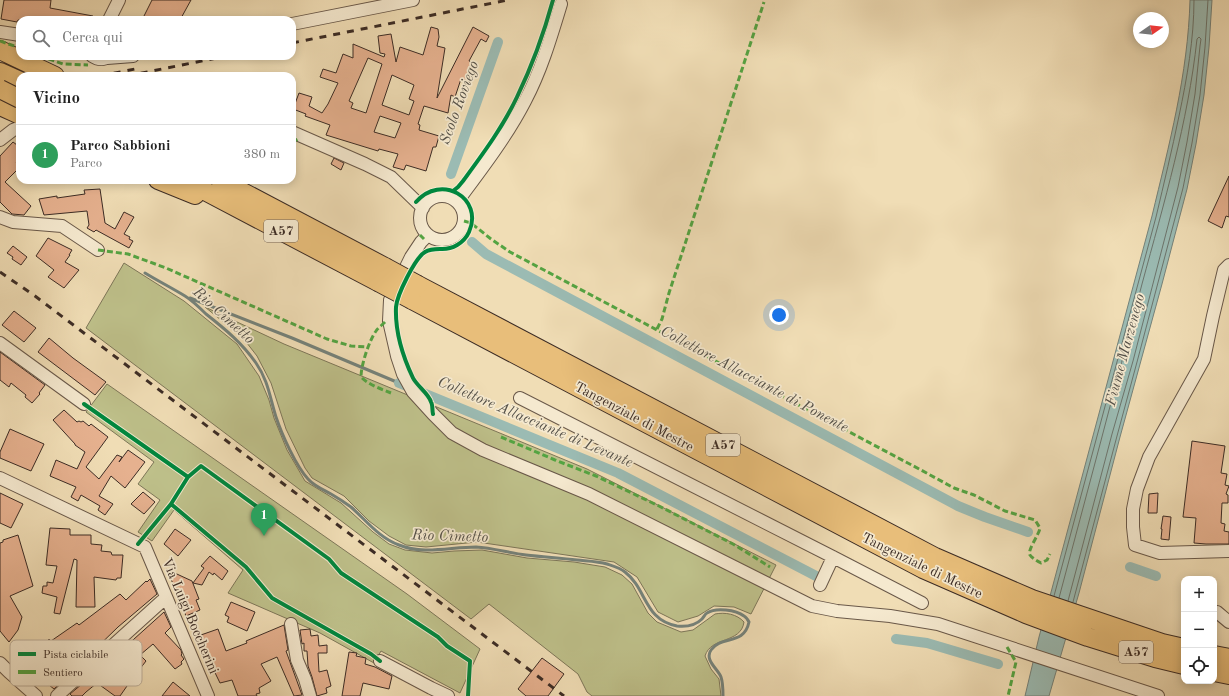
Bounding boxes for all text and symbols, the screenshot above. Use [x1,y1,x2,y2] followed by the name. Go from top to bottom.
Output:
[1133,12,1169,48] north arrow
[16,16,296,60] search box
[30,27,52,49] icon: search
[62,31,123,46] text: Cerca qui
[438,59,482,147] water label: Scolo Roviego
[32,90,80,107] text: Vicino
[70,139,170,154] text: Parco Sabbioni
[41,148,49,161] text: 1
[243,148,280,161] text: 380 m
[70,157,102,170] text: Parco
[264,220,298,242] road number: A57
[189,284,257,347] water label: Rio Cimetto
[1104,292,1148,409] water label: Fiume Marzenego
[769,305,789,325] your location
[658,324,850,436] water label: Collettore Allacciante di Ponente
[435,375,635,471] water label: Collettore Allacciante di Levante
[572,380,696,454] street label: Tangenziale di Mestre
[706,434,740,456] road number: A57
[251,503,277,536] pin: 1
[410,528,489,546] water label: Rio Cimetto
[859,531,985,601] street label: Tangenziale di Mestre
[159,556,221,676] street label: Via Luigi Boccherini
[1181,576,1217,684] map controls
[1181,576,1217,612] button: +
[1181,612,1217,648] button: −
[10,640,142,686] legend
[1119,641,1153,663] road number: A57
[1181,648,1217,684] button: locate
[43,650,108,661] text: Pista ciclabile
[43,668,83,679] text: Sentiero

